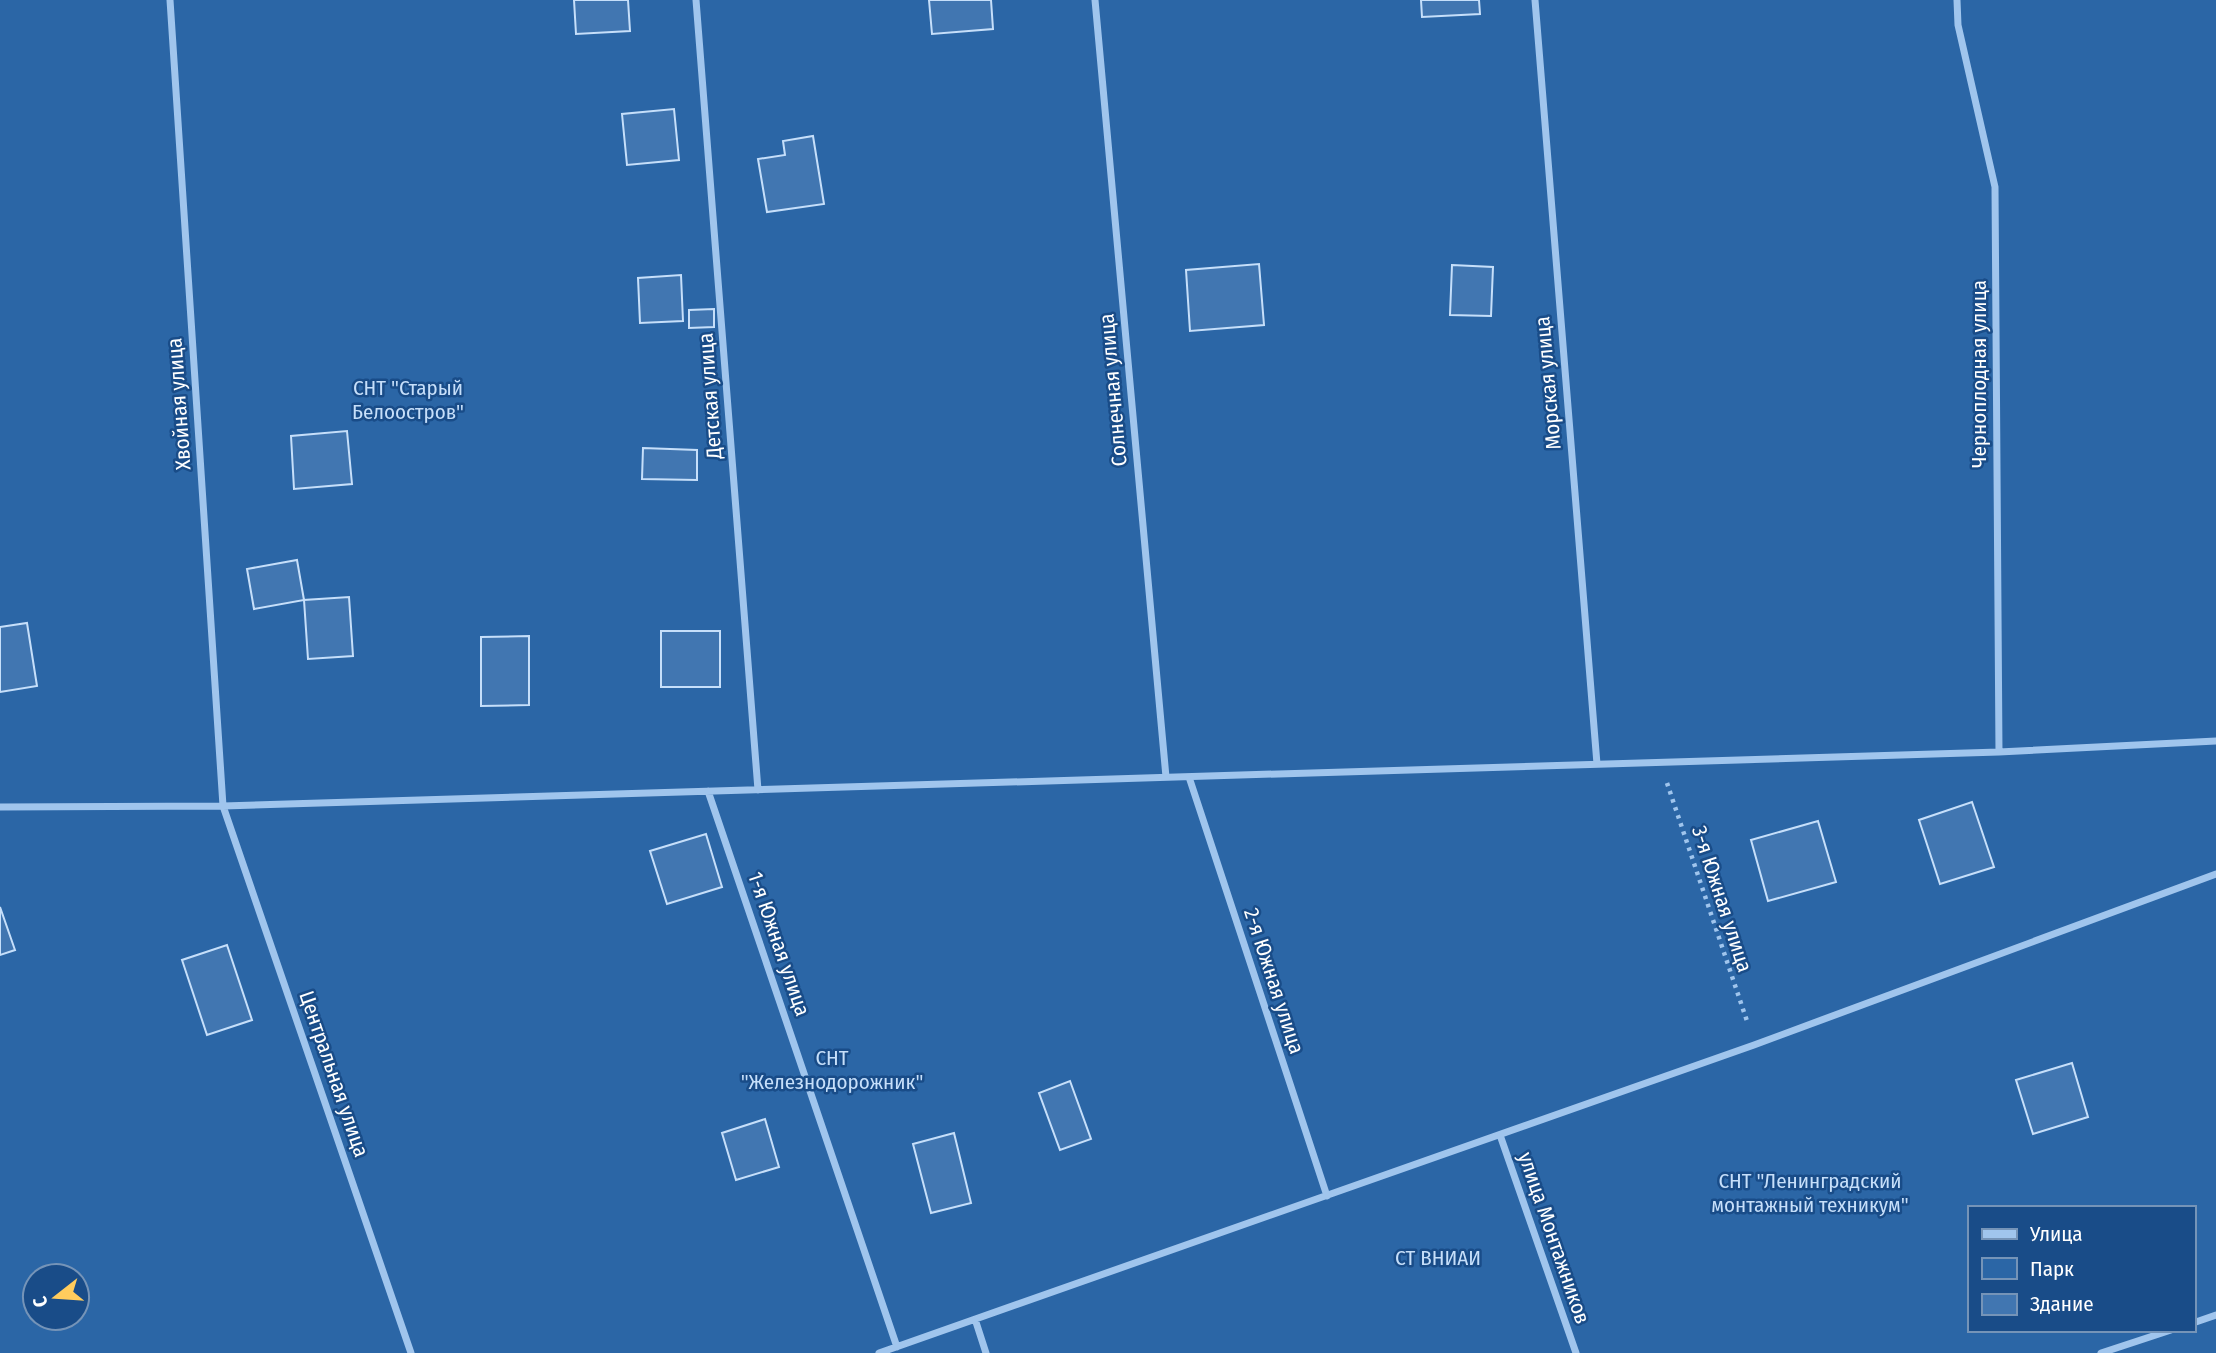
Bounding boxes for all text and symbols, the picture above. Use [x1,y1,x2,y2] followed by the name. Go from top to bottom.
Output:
[1966,280,1992,468] street label: Черноплодная улица
[1093,313,1133,467] street label: Солнечная улица
[1529,315,1567,451] street label: Морская улица
[693,332,727,461] street label: Детская улица
[161,337,197,471] street label: Хвойная улица
[352,375,464,425] park label: СНТ "Старый Белоостров"
[1686,823,1758,975] street label: 3-я Южная улица
[742,868,816,1020] street label: 1-я Южная улица
[1238,905,1310,1057] street label: 2-я Южная улица
[293,988,375,1160] street label: Центральная улица
[741,1045,923,1095] park label: СНТ "Железнодорожник"
[1512,1149,1596,1327] street label: улица Монтажников
[1711,1168,1909,1218] park label: СНТ "Ленинградский монтажный техникум"
[1968,1206,2195,1332] legend
[2029,1221,2083,1247] text: Улица
[1395,1245,1481,1271] park label: СТ ВНИАИ
[2030,1256,2074,1282] text: Парк
[21,1262,91,1332] north arrow
[2030,1291,2094,1317] text: Здание
[28,1294,53,1310] text: С

